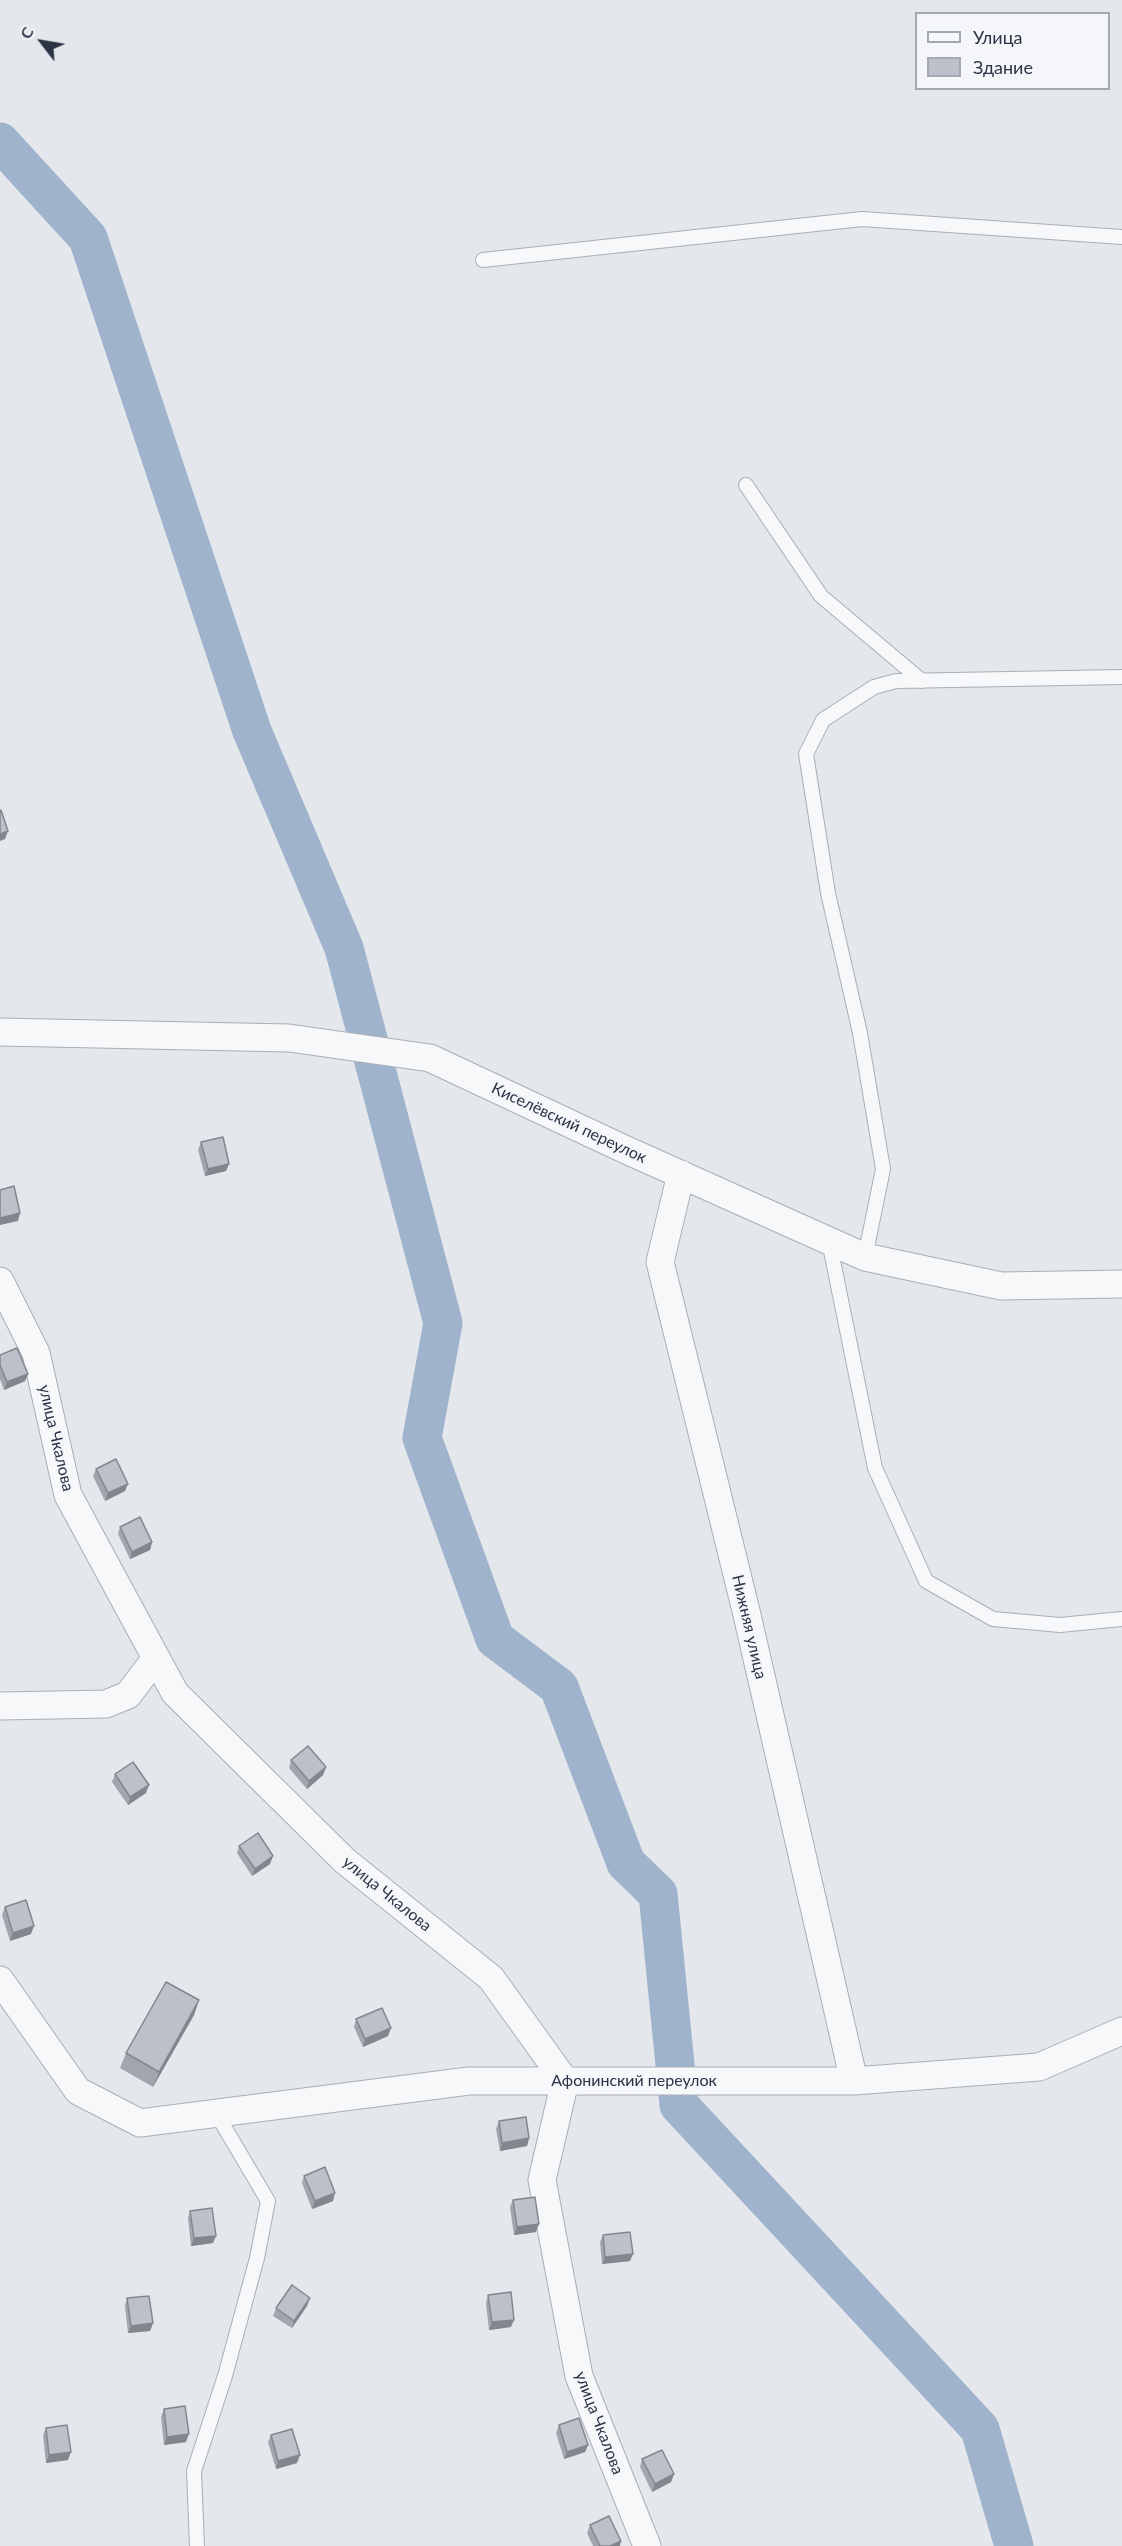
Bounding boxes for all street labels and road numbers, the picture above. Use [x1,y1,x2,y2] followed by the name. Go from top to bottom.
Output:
[488,1079,650,1167] street label: Киселёвский переулок
[34,1383,78,1493] street label: улица Чкалова
[728,1573,770,1681] street label: Нижняя улица
[339,1852,435,1936] street label: улица Чкалова
[551,2071,717,2091] street label: Афонинский переулок
[571,2369,627,2477] street label: улица Чкалова

